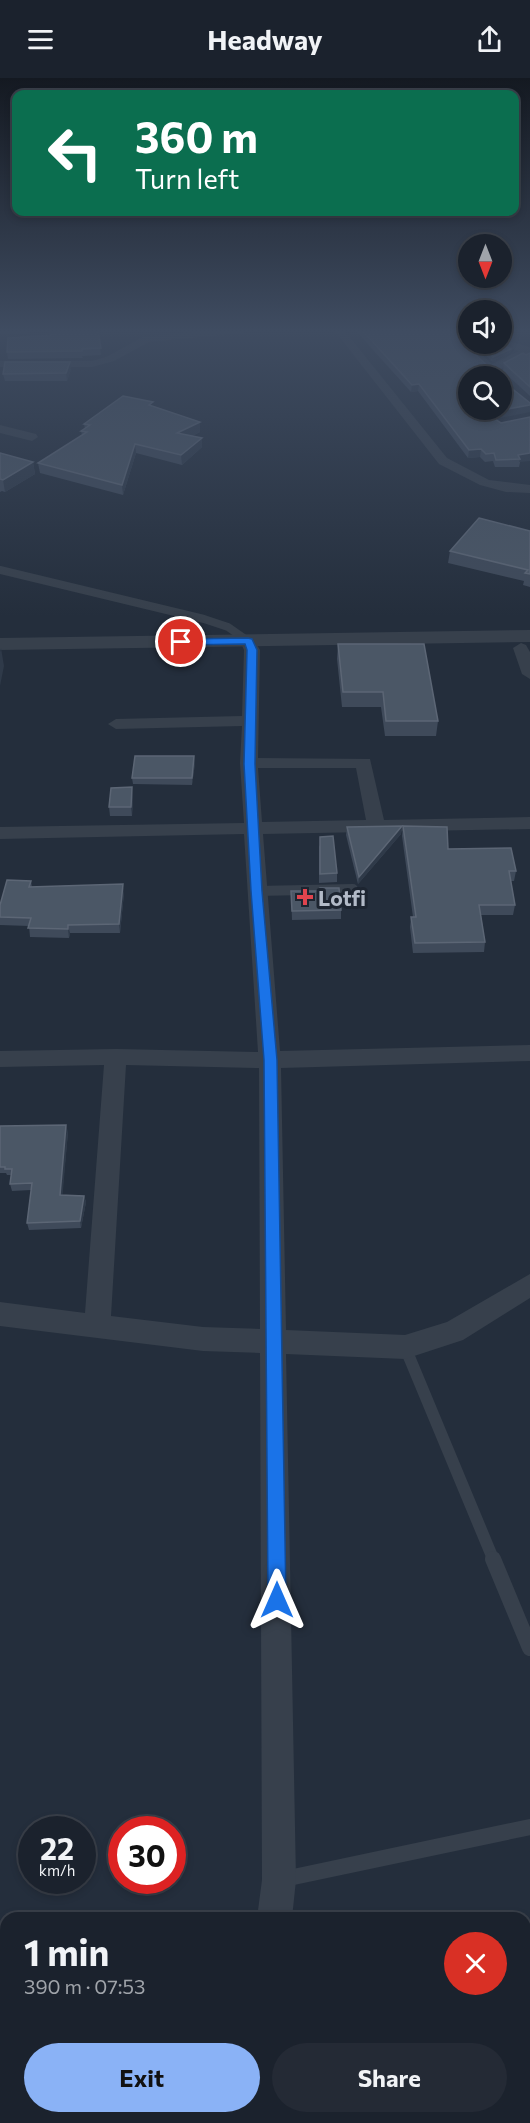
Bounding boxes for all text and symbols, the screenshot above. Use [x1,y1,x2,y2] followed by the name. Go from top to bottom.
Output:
[24,23,57,56] icon: menu
[207,23,323,56] text: Headway
[473,23,506,56] icon: share
[135,110,258,162] text: 360 m
[36,114,114,192] icon: left
[135,162,239,195] text: Turn left
[458,234,512,288] north arrow
[458,234,512,420] map controls
[458,300,512,354] button: sound
[458,366,512,420] button: search
[155,616,206,667] pin
[164,625,197,658] icon: arrive
[318,885,366,910] place label: Lotfi
[296,888,314,906] marker: Lotfi
[245,1568,309,1632] position arrow
[108,1816,186,1894] speed limit sign: 30
[40,1829,74,1866] text: 22
[39,1861,75,1879] text: km/h
[24,1929,109,1973] text: 1 min
[444,1932,507,1995] button: close
[24,1974,145,1998] text: 390 m · 07:53
[24,2043,260,2112] button: Exit
[272,2043,507,2112] button: Share

